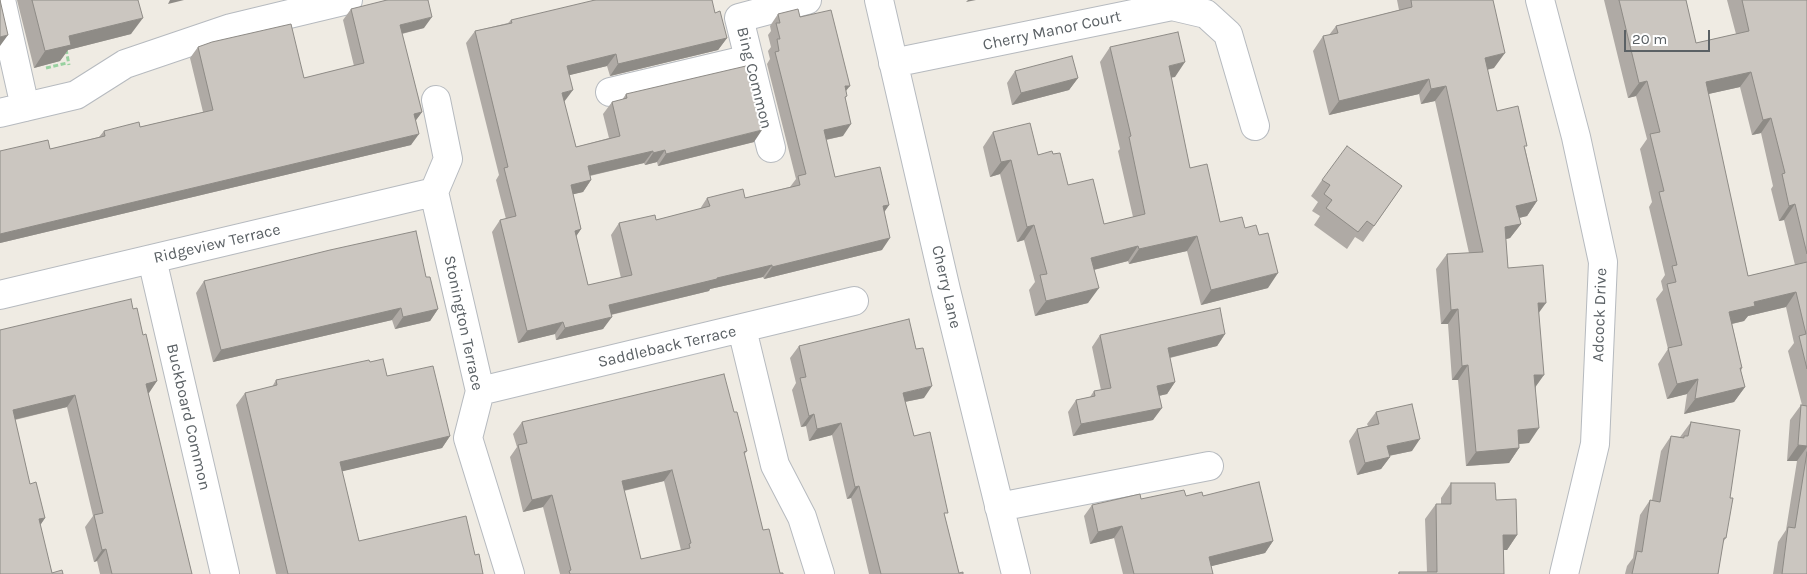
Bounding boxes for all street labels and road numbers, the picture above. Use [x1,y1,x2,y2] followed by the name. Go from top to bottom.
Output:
[981,7,1123,55] street label: Cherry Manor Court
[732,25,776,131] street label: Bing Common
[152,220,282,268] street label: Ridgeview Terrace
[927,244,965,330] street label: Cherry Lane
[439,254,487,392] street label: Stonington Terrace
[1589,268,1611,362] street label: Adcock Drive
[596,322,738,372] street label: Saddleback Terrace
[162,342,214,492] street label: Buckboard Common

